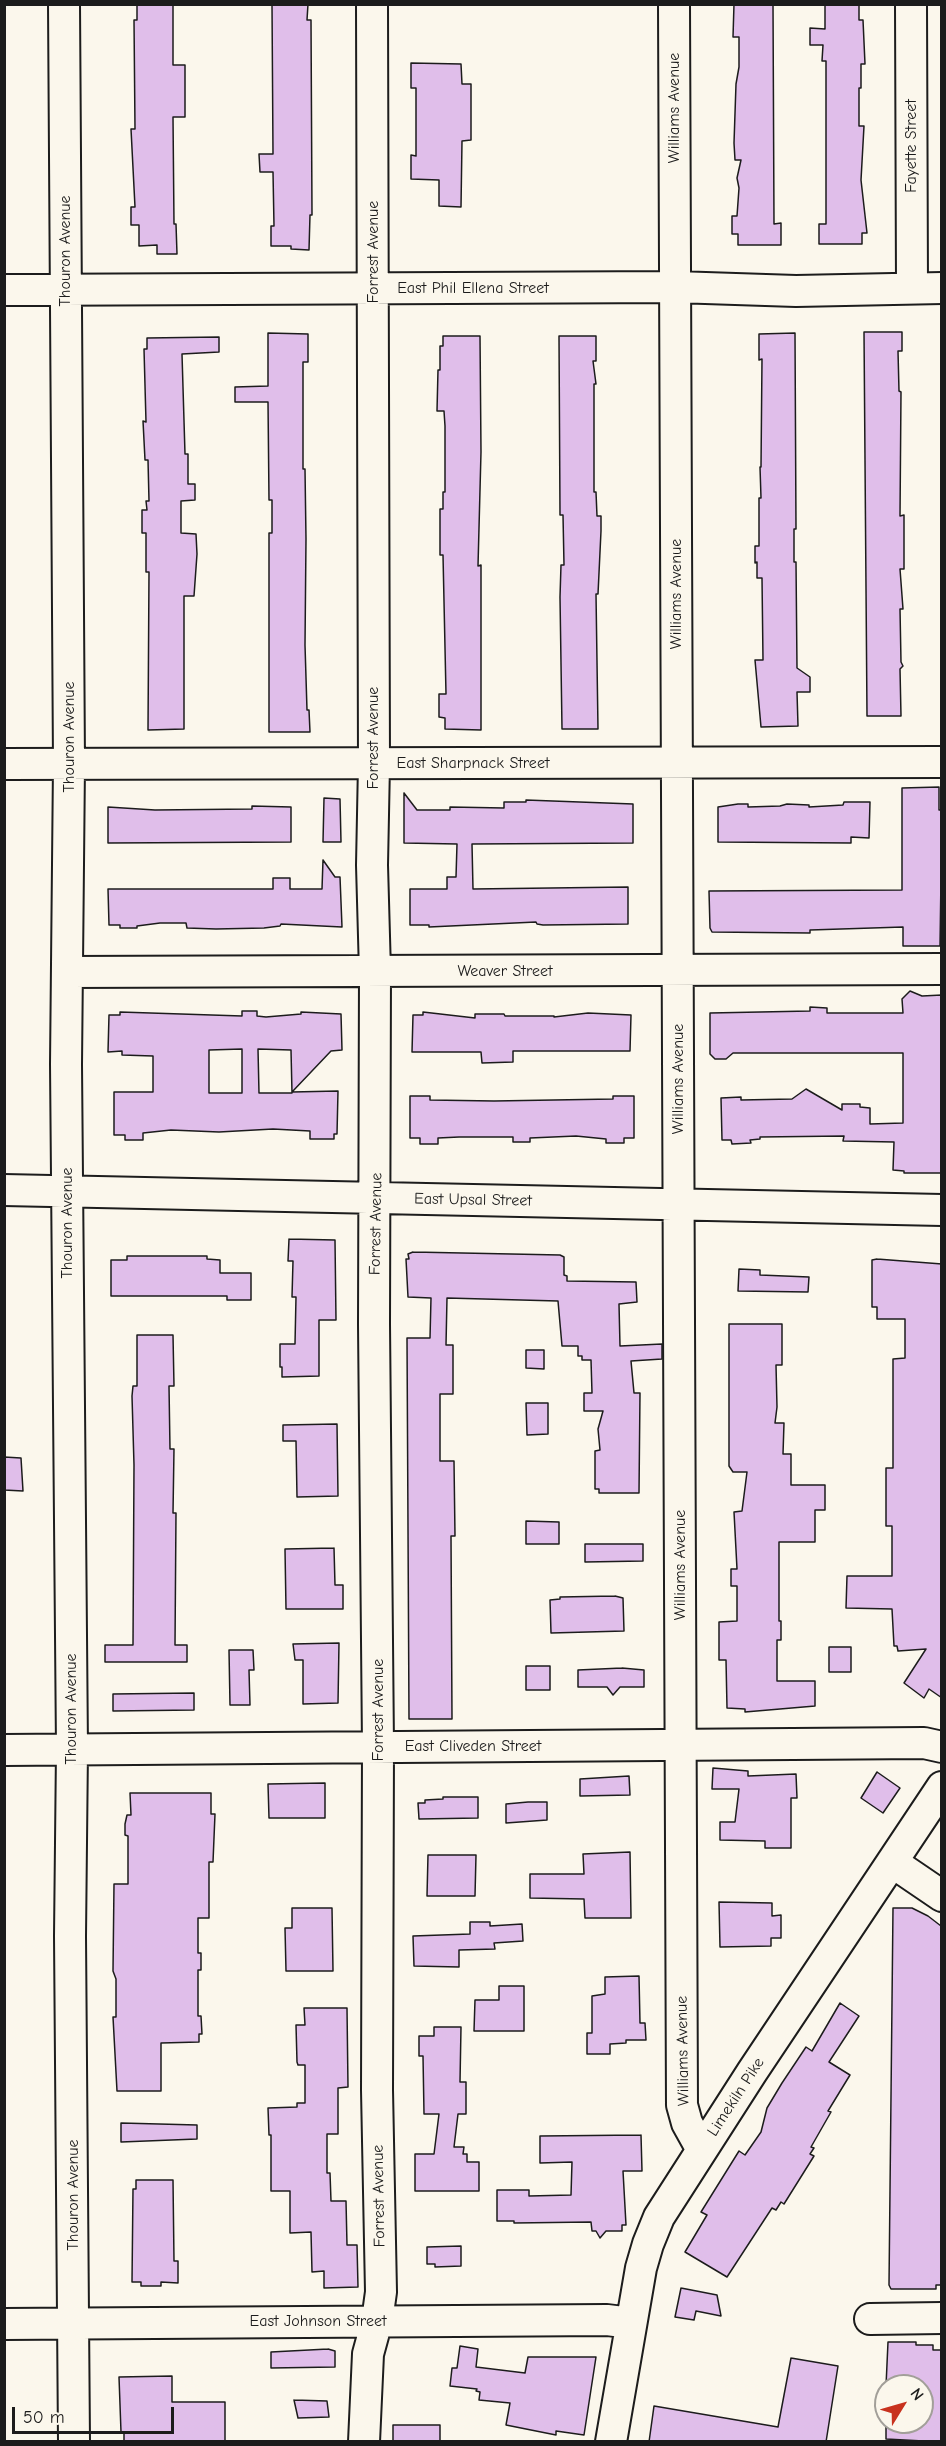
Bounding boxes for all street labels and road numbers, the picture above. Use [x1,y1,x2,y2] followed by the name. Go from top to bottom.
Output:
[664,53,684,163] street label: Williams Avenue
[901,99,921,193] street label: Fayette Street
[55,195,75,307] street label: Thouron Avenue
[363,201,383,303] street label: Forrest Avenue
[397,278,549,298] street label: East Phil Ellena Street
[666,539,686,649] street label: Williams Avenue
[59,681,79,793] street label: Thouron Avenue
[363,687,383,789] street label: Forrest Avenue
[397,753,549,773] street label: East Sharpnack Street
[457,961,553,981] street label: Weaver Street
[668,1024,688,1134] street label: Williams Avenue
[57,1167,77,1279] street label: Thouron Avenue
[366,1173,386,1275] street label: Forrest Avenue
[414,1189,532,1211] street label: East Upsal Street
[670,1510,690,1620] street label: Williams Avenue
[61,1653,81,1765] street label: Thouron Avenue
[368,1659,388,1761] street label: Forrest Avenue
[405,1736,541,1756] street label: East Cliveden Street
[672,1996,694,2106] street label: Williams Avenue
[703,2054,769,2140] street label: Limekiln Pike
[63,2139,83,2251] street label: Thouron Avenue
[369,2145,389,2247] street label: Forrest Avenue
[249,2311,387,2331] street label: East Johnson Street

